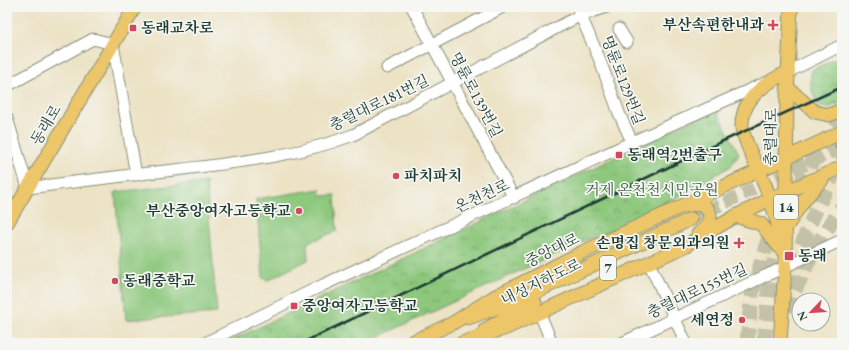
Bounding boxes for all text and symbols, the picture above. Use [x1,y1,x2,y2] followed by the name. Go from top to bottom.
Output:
[663,15,765,34] place label: 부산속편한내과
[141,18,214,37] place label: 동래교차로
[767,19,779,31] marker: 부산속편한내과
[128,23,138,33] marker: 동래교차로
[598,33,649,127] street label: 명륜로129번길
[446,49,507,141] street label: 명륜로139번길
[326,70,432,135] street label: 충렬대로181번길
[26,101,65,148] street label: 동래로
[760,107,781,166] street label: 충렬대로
[627,145,722,164] place label: 동래역2번출구
[614,150,624,160] marker: 동래역2번출구
[404,166,462,185] place label: 파치파치
[391,171,401,181] marker: 파치파치
[452,174,513,216] street label: 온천천로
[585,180,719,199] park label: 거제 온천천시민공원
[774,195,798,219] road number: 14
[146,201,292,220] place label: 부산중앙여자고등학교
[294,206,304,216] marker: 부산중앙여자고등학교
[522,228,582,271] street label: 중앙대로
[596,233,730,252] place label: 손명집 창문외과의원
[733,237,745,249] marker: 손명집 창문외과의원
[798,246,827,265] place label: 동래
[783,250,795,262] marker: 동래
[498,254,584,309] street label: 내성지하도로
[600,256,616,280] road number: 7
[644,259,750,322] street label: 충렬대로155번길
[123,271,196,290] place label: 동래중학교
[110,276,120,286] marker: 동래중학교
[791,292,831,332] north arrow
[302,296,418,315] place label: 중앙여자고등학교
[289,301,299,311] marker: 중앙여자고등학교
[794,309,810,323] text: N
[691,310,734,329] place label: 세연정
[737,315,747,325] marker: 세연정

